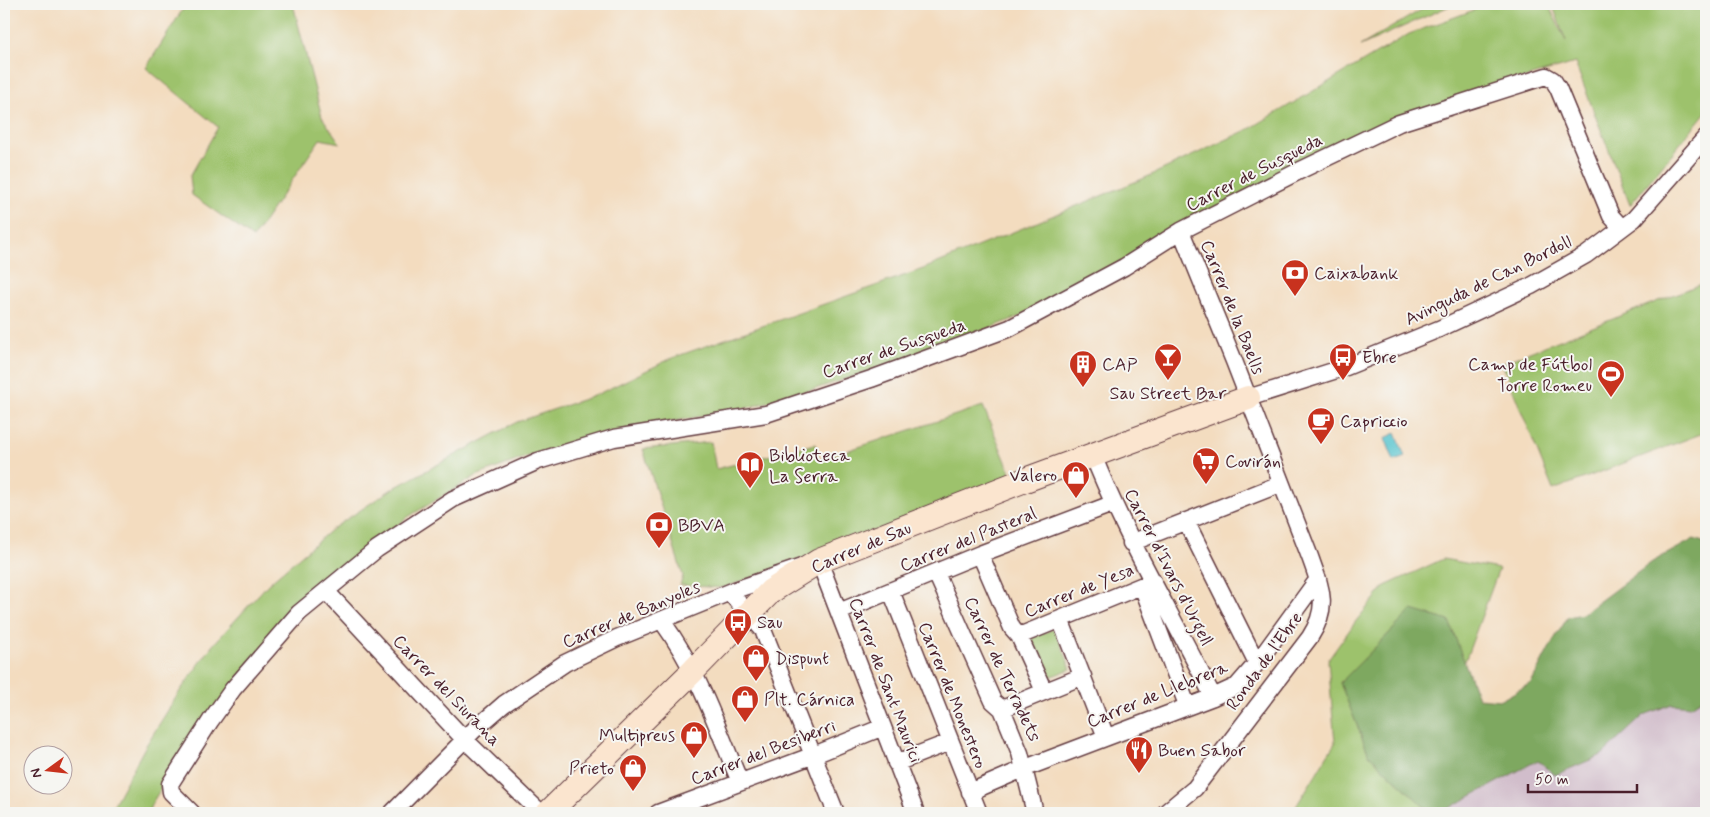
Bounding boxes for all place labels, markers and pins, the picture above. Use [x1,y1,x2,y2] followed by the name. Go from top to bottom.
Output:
[1280,258,1310,297] bank icon: Caixabank
[1314,262,1398,286] place label: Caixabank
[1153,342,1183,381] bar icon: Sau Street Bar
[1328,342,1358,381] bus stop icon: Ebre
[1362,346,1397,370] place label: Ebre
[1068,349,1098,388] building icon: CAP
[1102,353,1138,377] place label: CAP
[1468,353,1592,398] place label: Camp de Fútbol Torre Romeu
[1596,359,1626,398] sports icon: Camp de Fútbol Torre Romeu
[1110,382,1227,406] place label: Sau Street Bar
[1306,406,1336,445] cafe icon: Capriccio
[1340,410,1408,434] place label: Capriccio
[769,444,850,489] place label: Biblioteca La Serra
[1191,446,1221,485] supermarket icon: Covirán
[735,450,765,489] library icon: Biblioteca La Serra
[1225,450,1281,474] place label: Covirán
[1061,460,1091,499] shop icon: Valero
[1010,464,1057,488] place label: Valero
[644,510,674,549] bank icon: BBVA
[678,514,725,538] place label: BBVA
[723,607,753,646] bus stop icon: Sau
[757,611,783,635] place label: Sau
[741,643,771,682] shop icon: Dispunt
[775,647,829,671] place label: Dispunt
[730,684,760,723] shop icon: Plt. Cárnica
[764,688,855,712] place label: Plt. Cárnica
[679,720,709,759] shop icon: Multipreus
[599,724,675,748] place label: Multipreus
[1124,735,1154,774] restaurant icon: Buen Sabor
[1158,739,1246,763] place label: Buen Sabor
[618,753,648,792] shop icon: Prieto
[569,757,614,781] place label: Prieto

